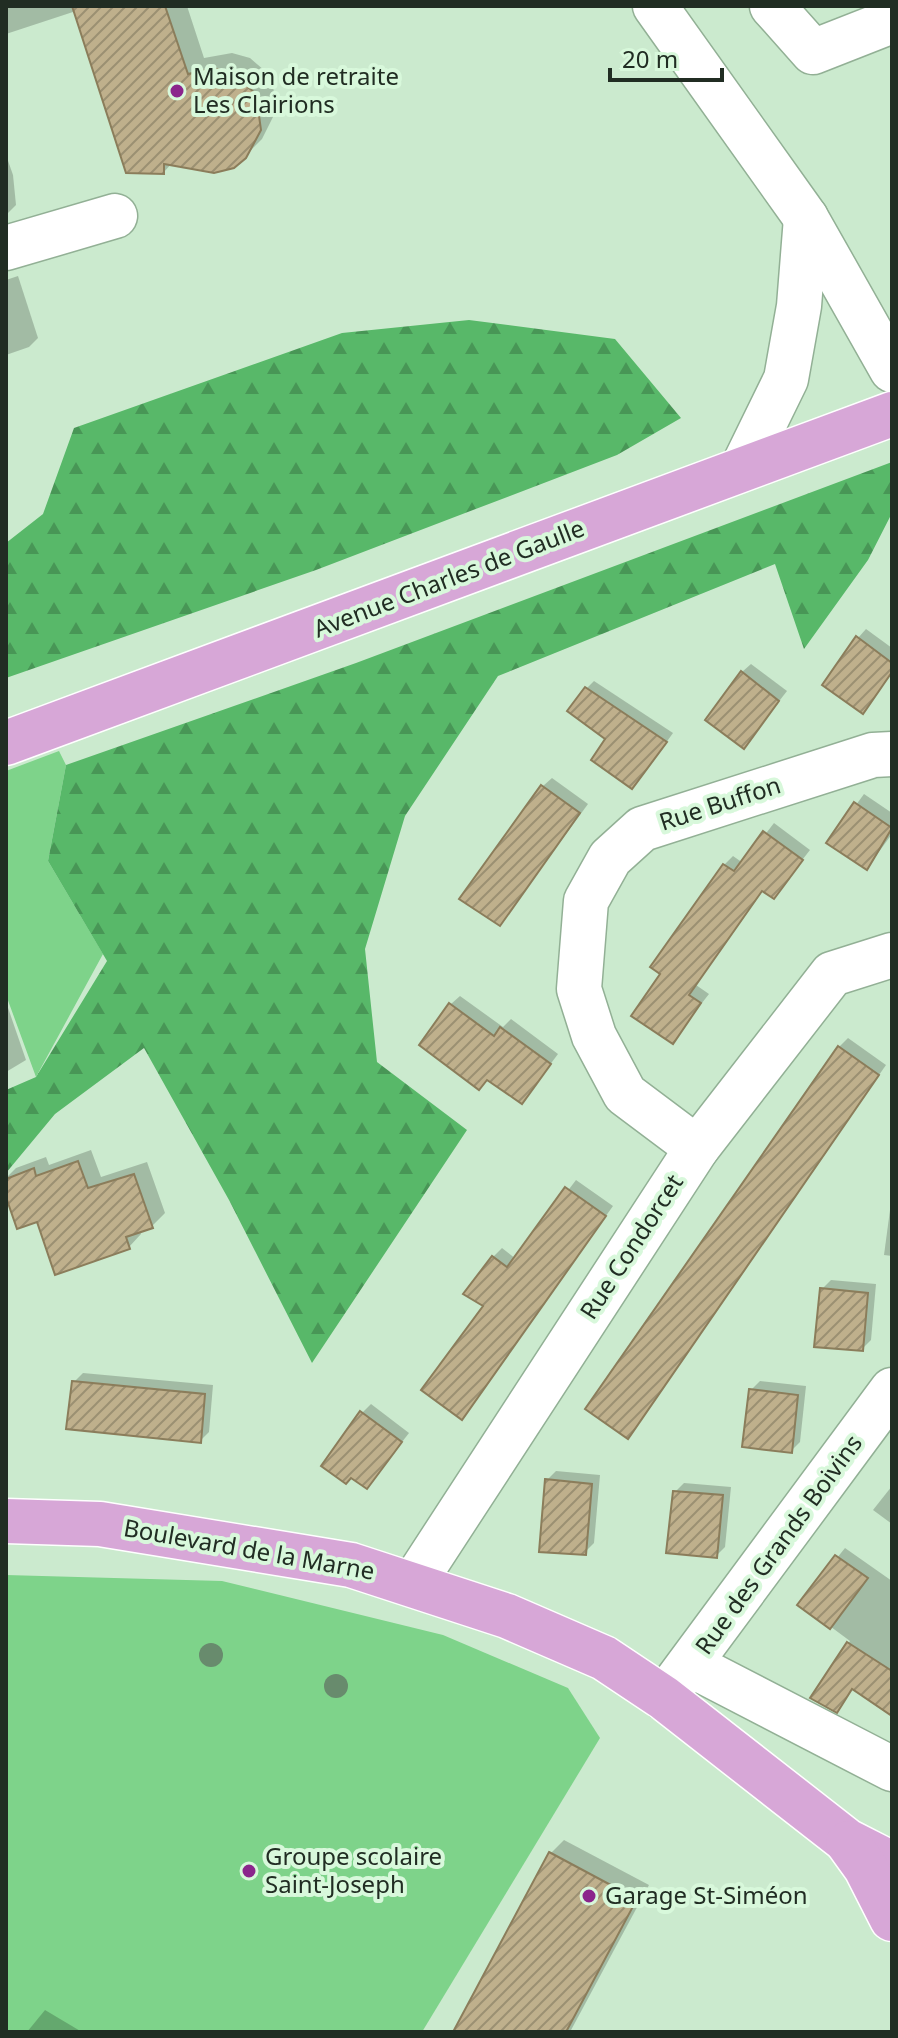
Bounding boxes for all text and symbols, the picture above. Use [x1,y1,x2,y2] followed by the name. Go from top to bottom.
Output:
[610,32,722,82] scale bar
[622,42,678,75] text: 20 m
[193,59,399,120] place label: Maison de retraite Les Clairions
[168,82,186,100] marker: Maison de retraite Les Clairions
[308,511,589,645] street label: Avenue Charles de Gaulle
[655,767,784,838] street label: Rue Buffon
[572,1167,690,1325] street label: Rue Condorcet
[687,1428,869,1661] street label: Rue des Grands Boivins
[121,1510,377,1587] street label: Boulevard de la Marne
[265,1839,442,1900] place label: Groupe scolaire Saint-Joseph
[240,1862,258,1880] marker: Groupe scolaire Saint-Joseph
[605,1878,808,1911] place label: Garage St-Siméon
[580,1887,598,1905] marker: Garage St-Siméon

